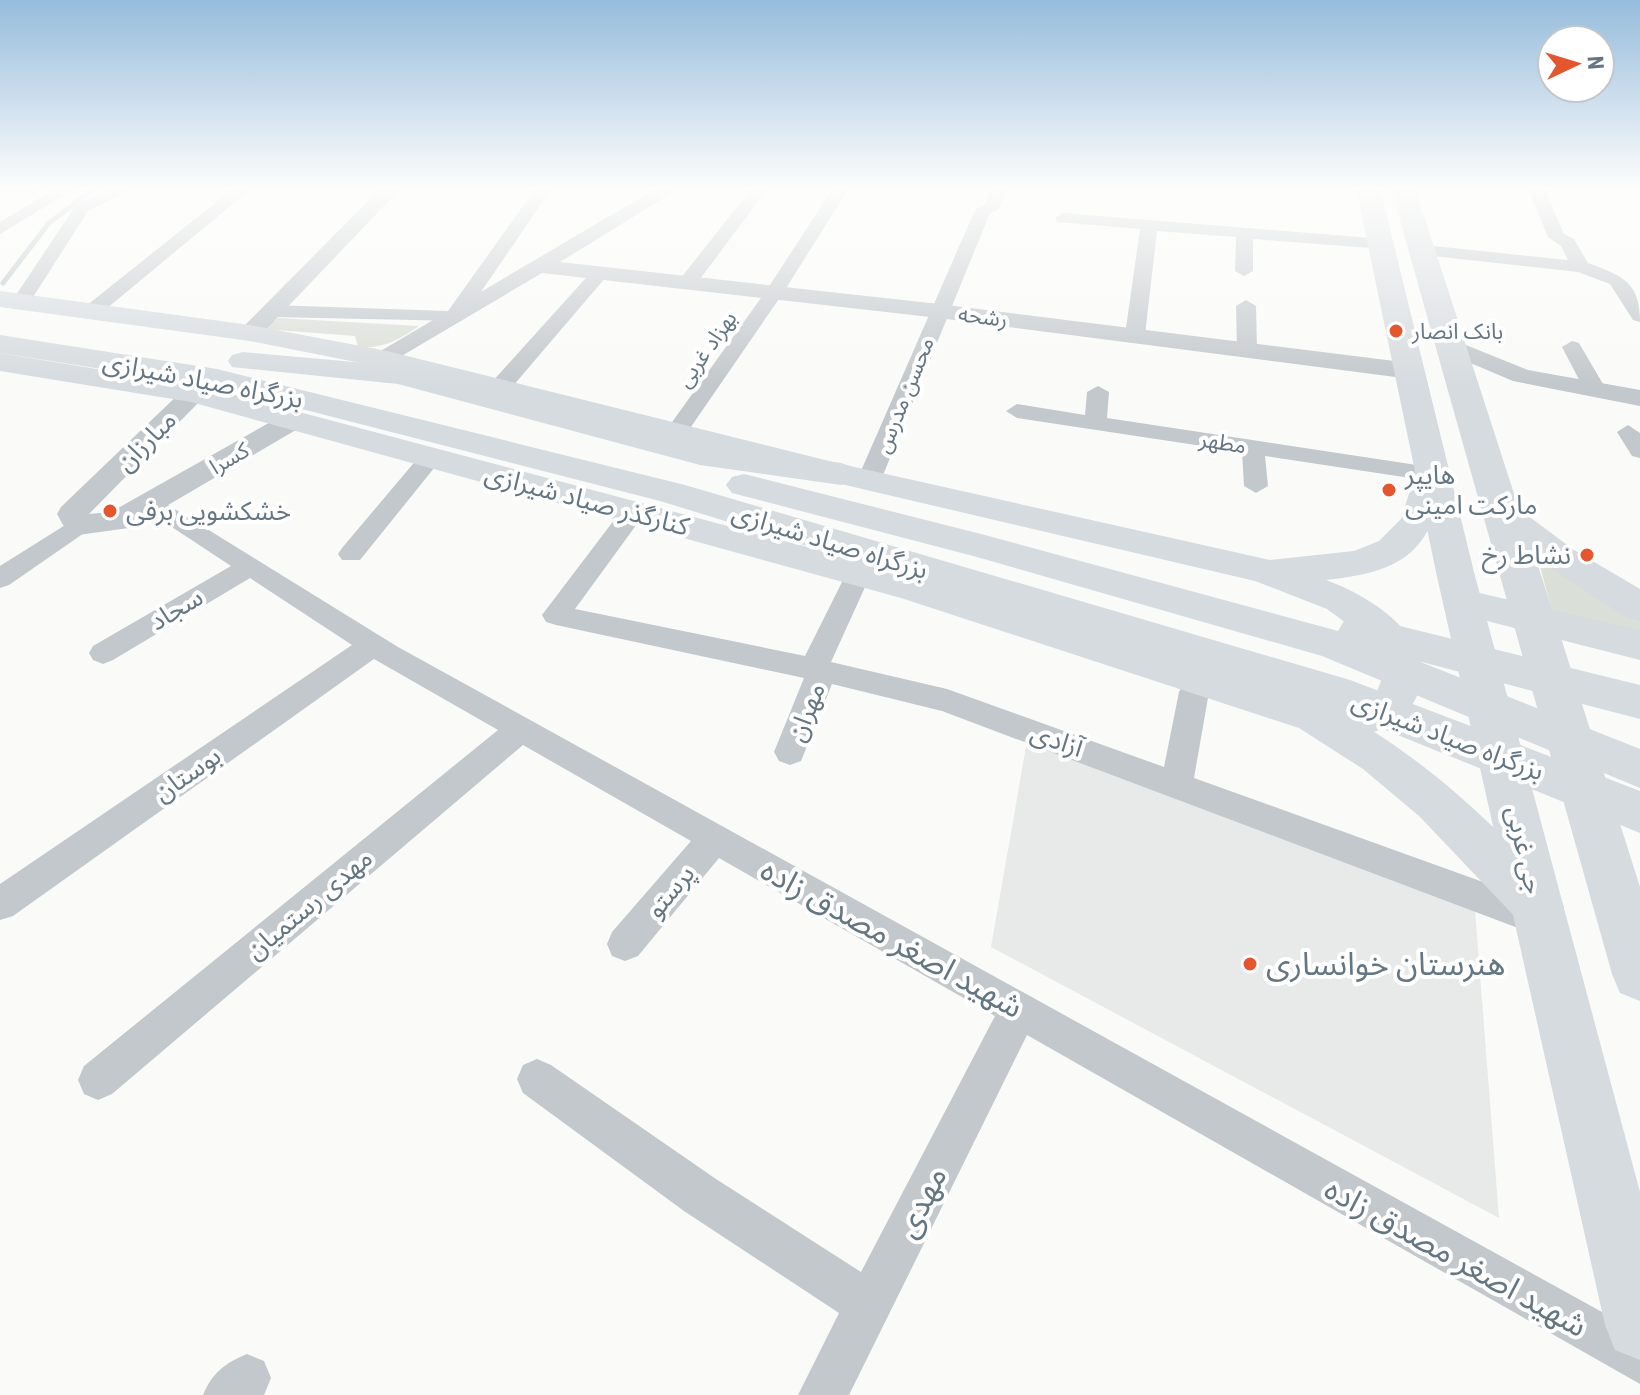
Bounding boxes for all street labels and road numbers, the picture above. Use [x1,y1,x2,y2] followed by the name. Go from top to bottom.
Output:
[957,301,1009,333] street label: رشحه
[671,306,742,392] street label: بهزاد غربی
[870,334,940,457] street label: محسن مدرس
[100,346,306,414] street label: بزرگراه صیاد شیرازی
[110,405,182,477] street label: مبارزان
[1197,426,1248,459] street label: مطهر
[205,437,254,480] street label: کسرا
[482,458,693,542] street label: کنارگذر صیاد شیرازی
[728,497,932,585] street label: بزرگراه صیاد شیرازی
[144,581,208,637] street label: سجاد
[781,678,831,746] street label: مهران
[1348,686,1548,786] street label: بزرگراه صیاد شیرازی
[1027,717,1088,763] street label: آزادی
[148,740,226,808] street label: بوستان
[1500,803,1550,897] street label: جی غربی
[240,843,378,965] street label: مهدی رستمیان
[754,850,1030,1026] street label: شهید اصغر مصدق زاده
[639,859,702,925] street label: پرستو
[887,1160,955,1244] street label: مهدی
[1318,1169,1594,1345] street label: شهید اصغر مصدق زاده

